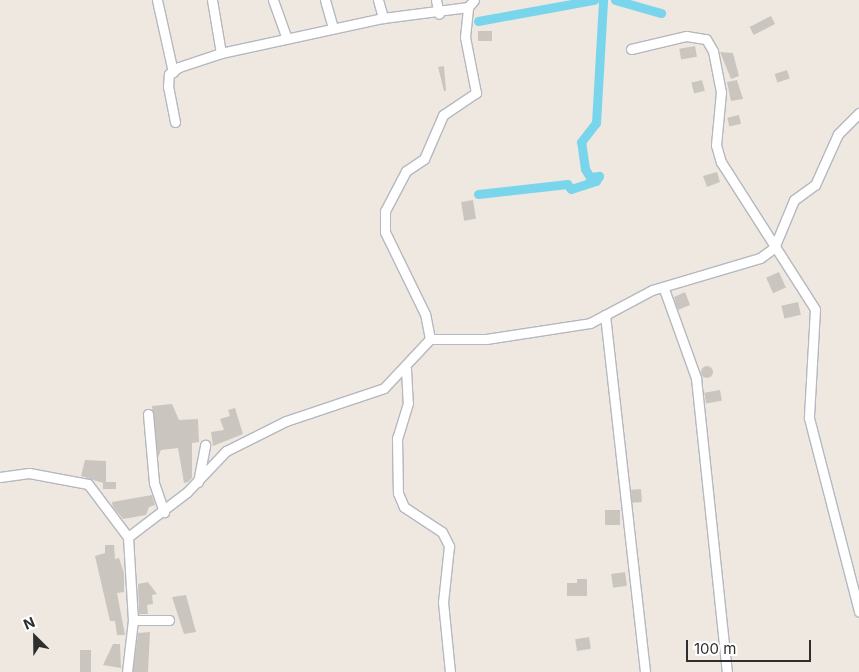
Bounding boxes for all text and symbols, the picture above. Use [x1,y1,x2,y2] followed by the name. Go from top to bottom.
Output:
[10,612,60,662] north arrow
[21,613,37,633] text: N
[689,630,814,662] scale bar
[694,639,736,658] text: 100 m

